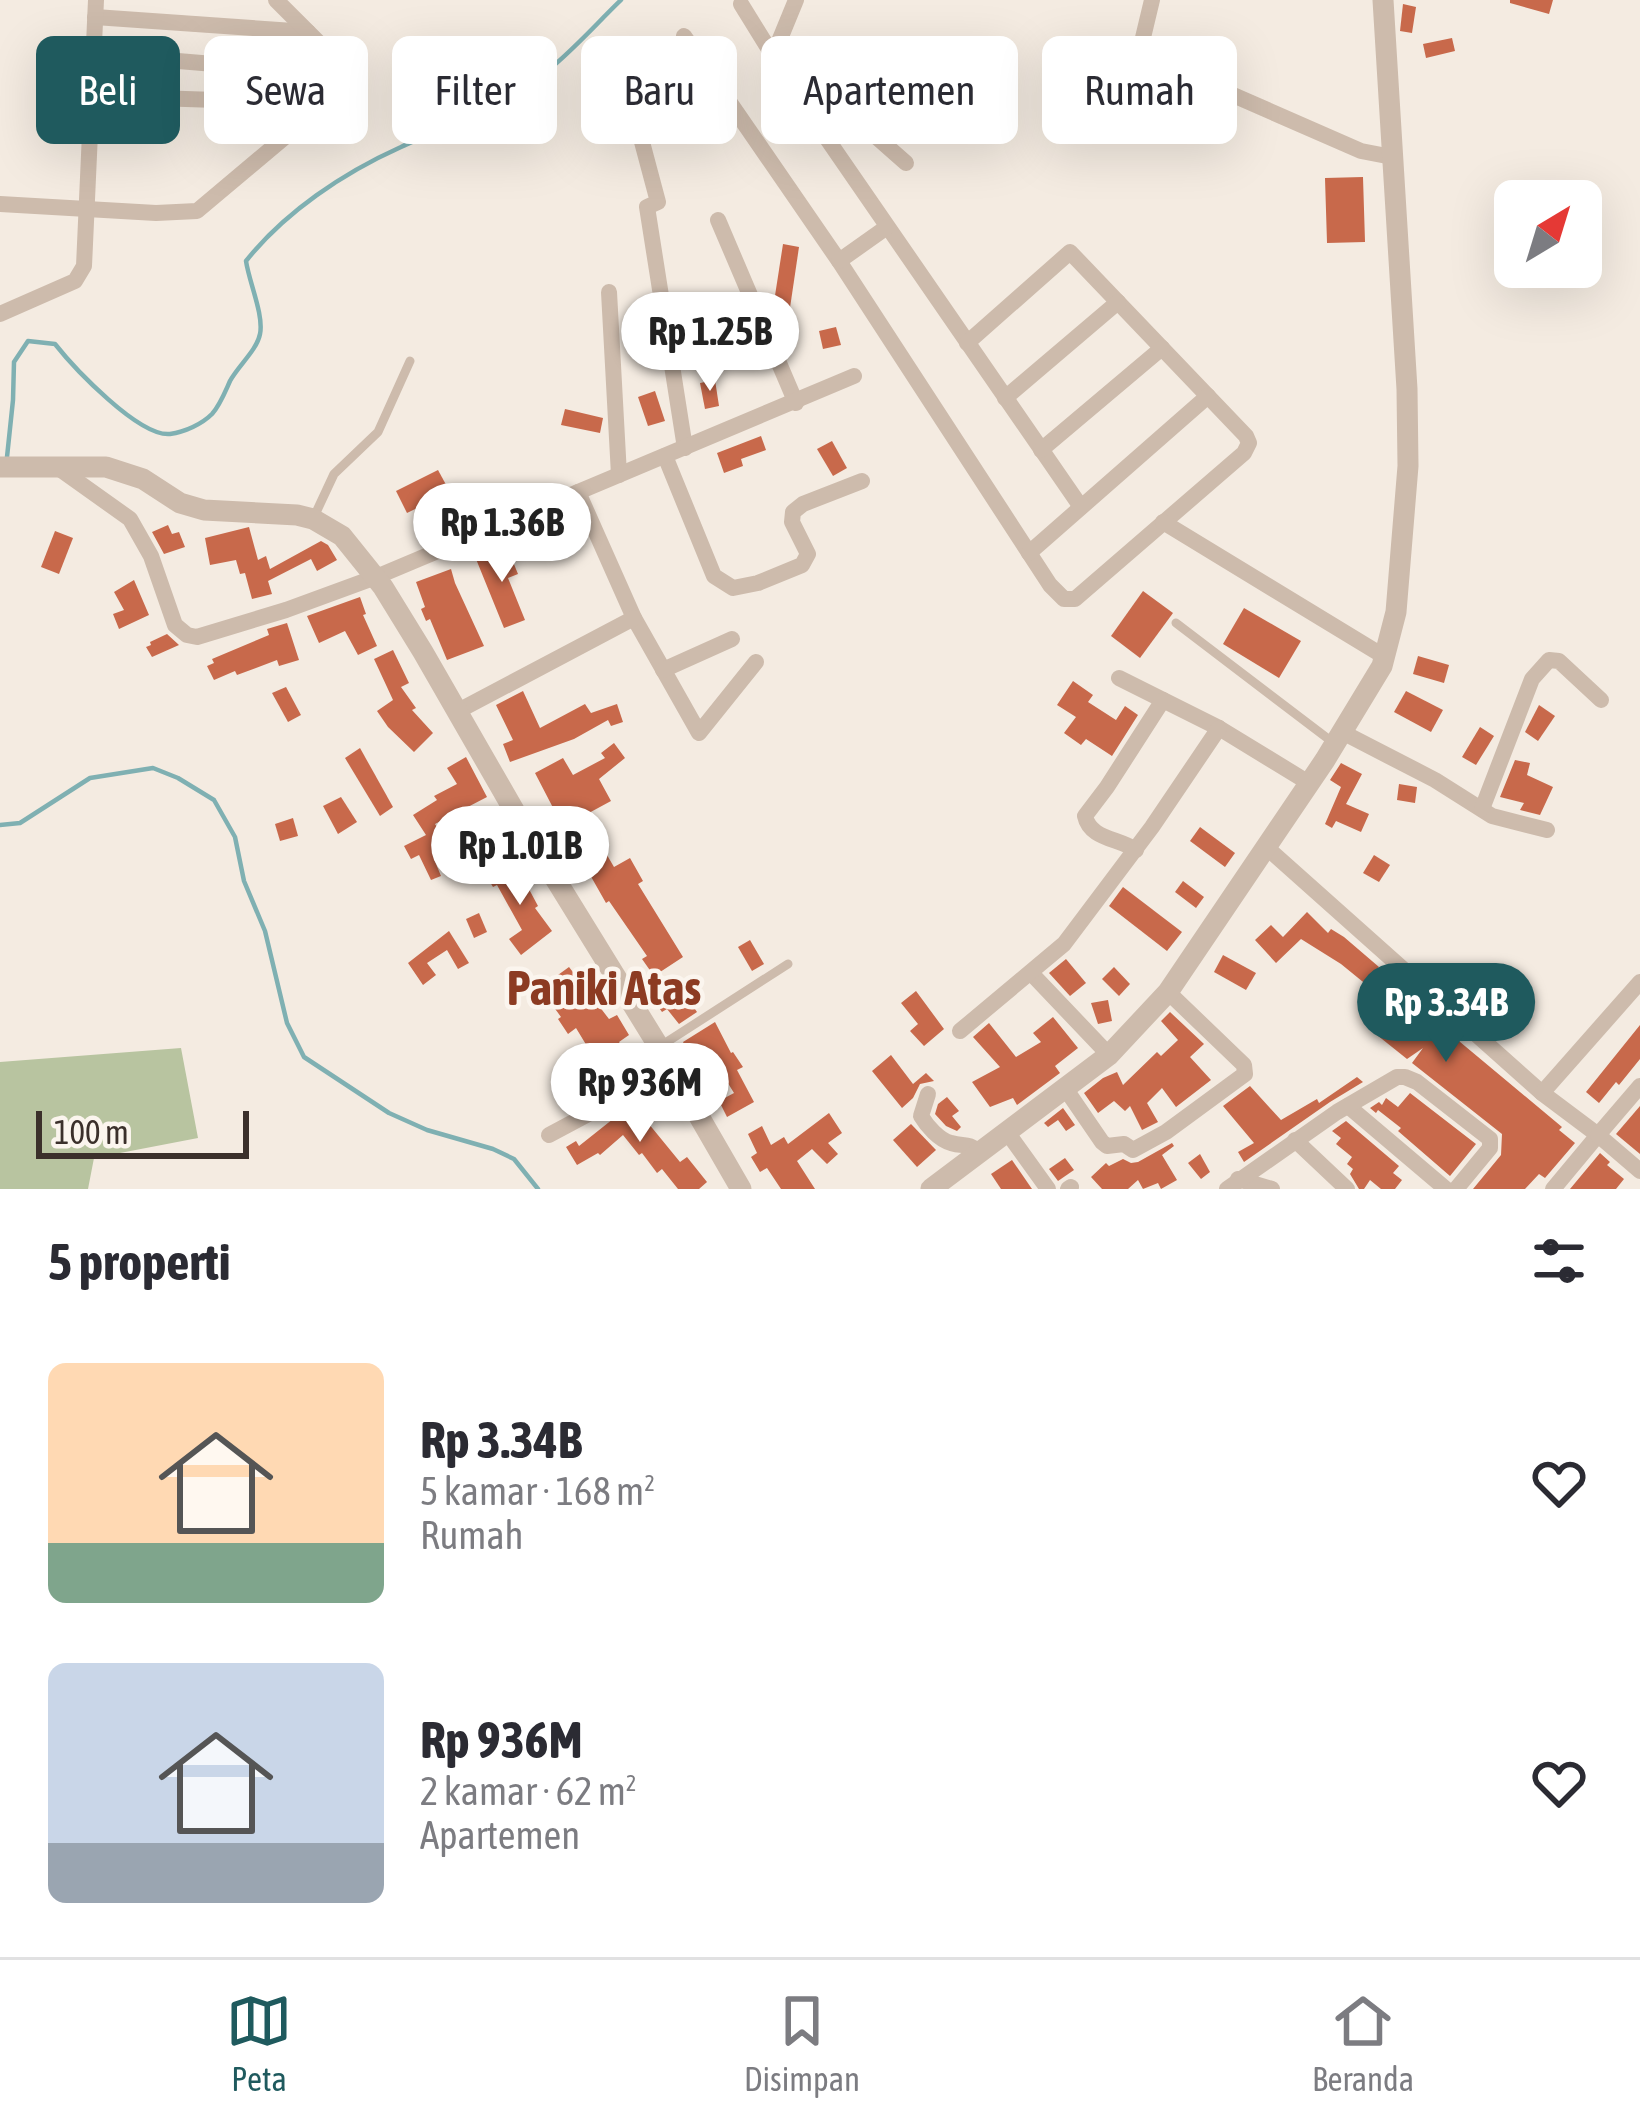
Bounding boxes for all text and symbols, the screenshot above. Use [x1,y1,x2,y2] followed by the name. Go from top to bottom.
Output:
[36,36,180,144] chip: Beli
[204,36,368,144] chip: Sewa
[392,36,557,144] chip: Filter
[581,36,737,144] chip: Baru
[761,36,1018,144] chip: Apartemen
[1042,36,1237,144] chip: Rumah
[1494,180,1602,288] north arrow
[1494,180,1602,288] map controls
[586,292,834,394] pin: Rp 1.25B
[648,309,772,353] text: Rp 1.25B
[378,483,626,585] pin: Rp 1.36B
[440,500,564,544] text: Rp 1.36B
[396,806,644,908] pin: Rp 1.01B
[458,823,582,867] text: Rp 1.01B
[507,960,701,1015] district label: Paniki Atas
[1322,963,1570,1065] pin: Rp 3.34B
[1384,980,1508,1024] text: Rp 3.34B
[529,1043,751,1145] pin: Rp 936M
[578,1060,702,1104] text: Rp 936M
[36,1105,249,1158] scale bar
[54,1113,129,1151] text: 100 m
[1526,1228,1592,1294] icon: filters
[48,1232,230,1291] text: 5 properti
[420,1410,582,1469] text: Rp 3.34B
[144,1411,288,1555] icon: home
[1526,1450,1592,1516] icon: heart
[420,1469,655,1513] text: 5 kamar · 168 m²
[420,1513,523,1557] text: Rumah
[420,1710,583,1769] text: Rp 936M
[144,1711,288,1855] icon: home
[1526,1750,1592,1816] icon: heart
[420,1769,637,1813] text: 2 kamar · 62 m²
[420,1813,580,1857] text: Apartemen
[226,1988,292,2098] tab: Peta
[744,1988,860,2098] tab: Disimpan
[1312,1988,1414,2098] tab: Beranda

